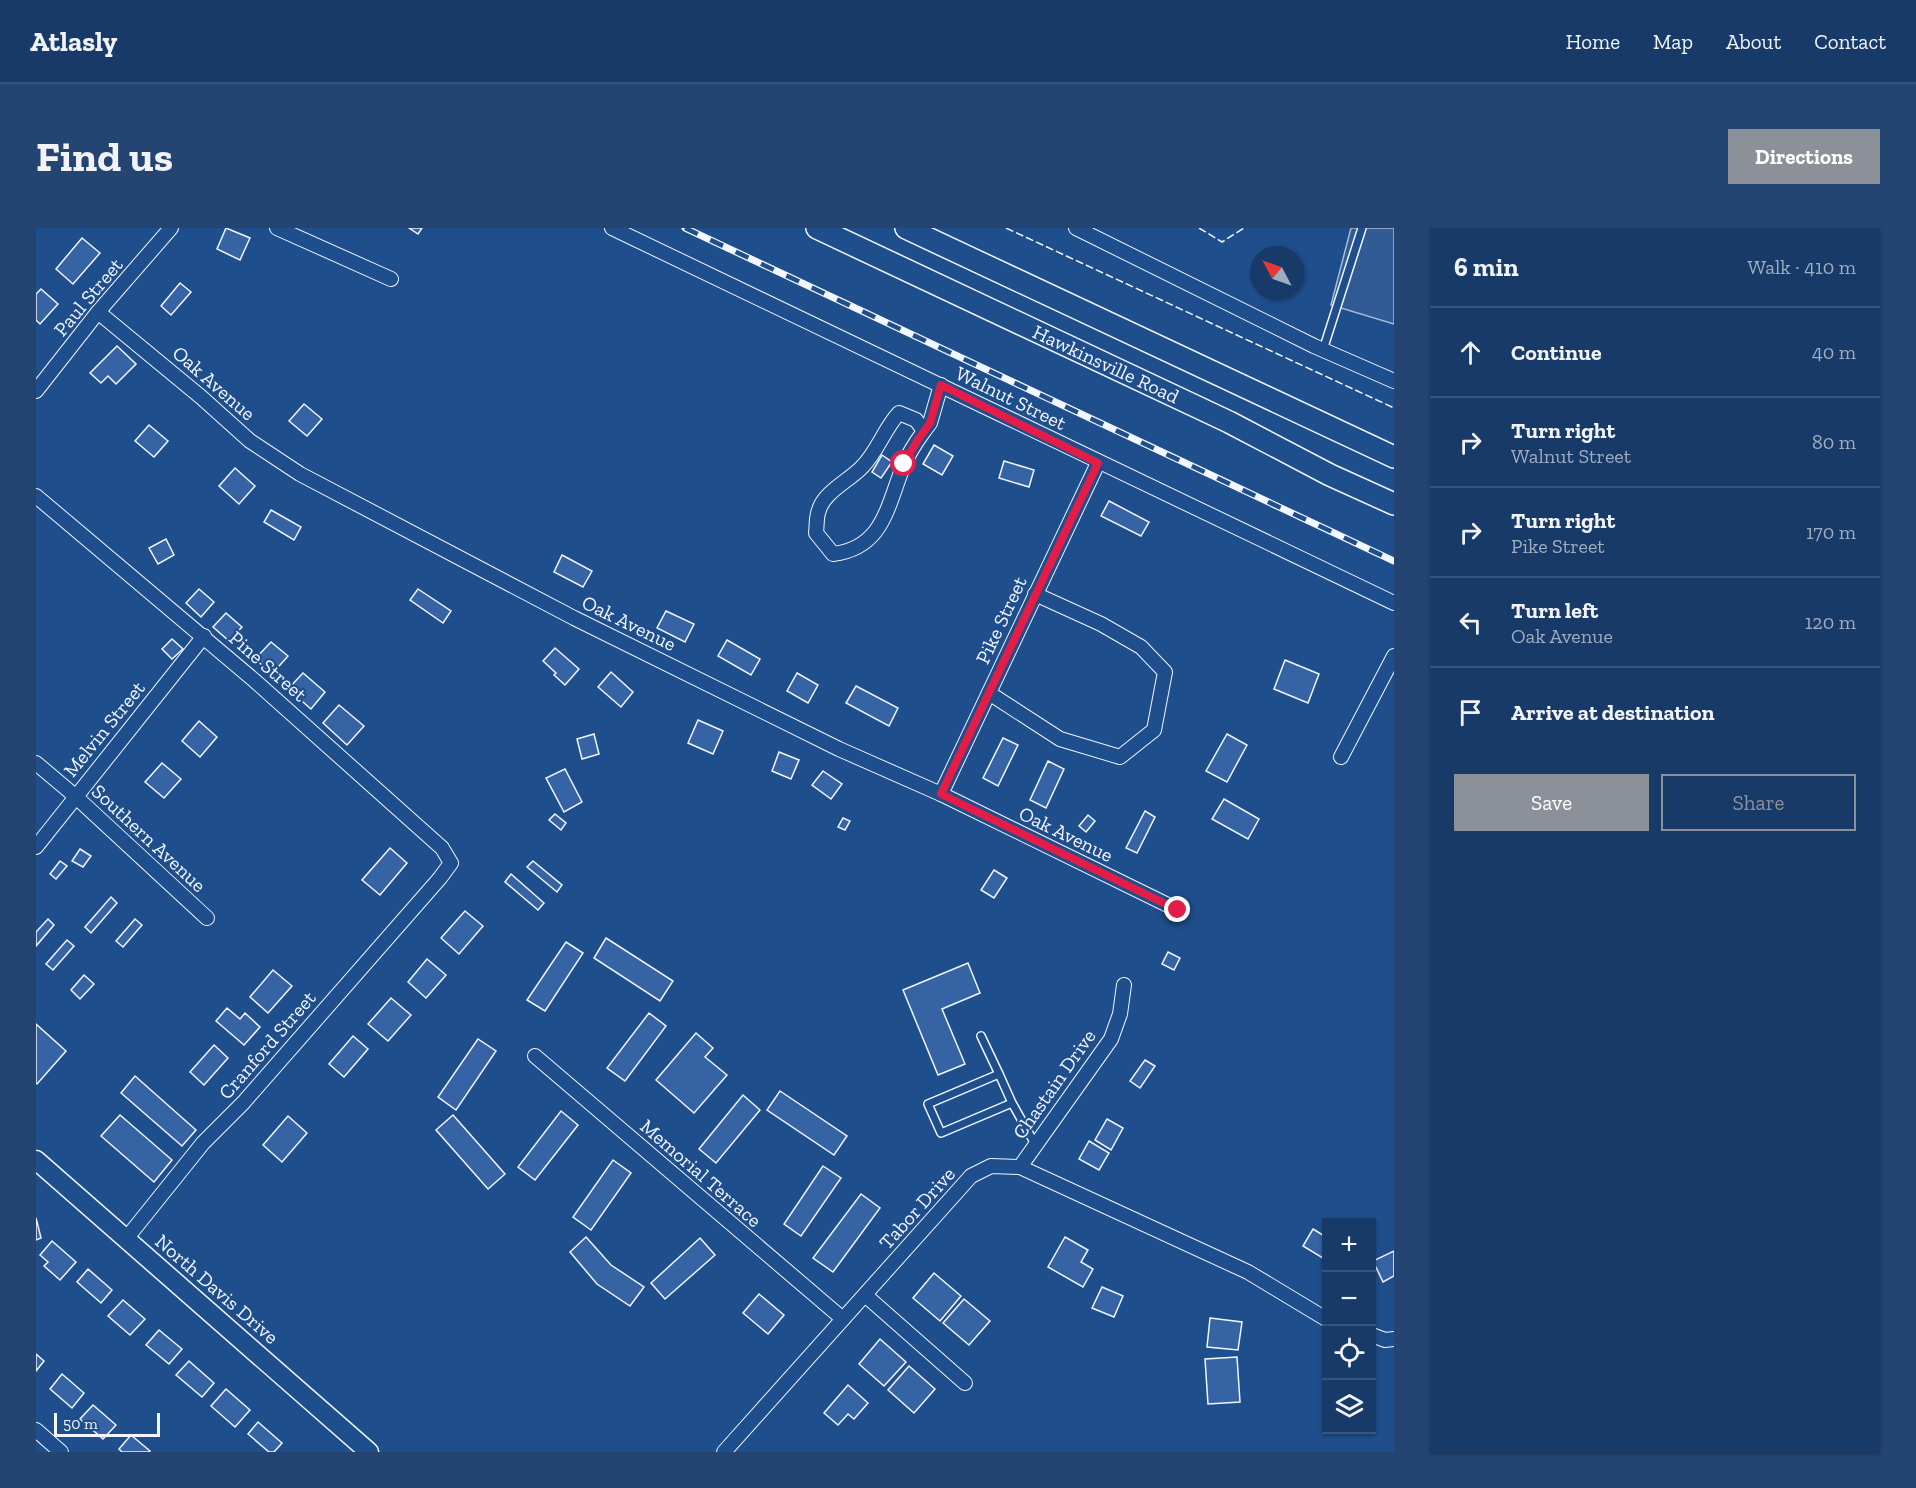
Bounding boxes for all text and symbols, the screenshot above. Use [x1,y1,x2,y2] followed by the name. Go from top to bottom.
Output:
[30,25,117,58] text: Atlasly
[1566,29,1620,54] text: Home
[1653,29,1693,54] text: Map
[1726,29,1781,54] text: About
[1814,29,1886,54] text: Contact
[1728,129,1880,184] button: Directions
[36,131,173,182] text: Find us
[1250,246,1304,300] north arrow
[1454,251,1519,283] text: 6 min
[48,253,128,341] street label: Paul Street
[1748,255,1856,279] text: Walk · 410 m
[1029,320,1183,408] street label: Hawkinsville Road
[1454,336,1487,369] icon: ahead
[1511,339,1602,366] text: Continue
[1812,340,1856,364] text: 40 m
[168,341,260,425] street label: Oak Avenue
[952,361,1071,435] street label: Walnut Street
[1511,417,1615,444] text: Turn right
[1454,426,1487,459] icon: right
[1812,430,1856,454] text: 80 m
[1511,444,1631,468] text: Walnut Street
[890,450,916,476] route start
[1511,507,1615,534] text: Turn right
[1454,516,1487,549] icon: right
[1806,520,1856,544] text: 170 m
[1511,534,1605,558] text: Pike Street
[970,572,1032,668] street label: Pike Street
[578,590,680,656] street label: Oak Avenue
[1511,597,1598,624] text: Turn left
[1454,606,1487,639] icon: left
[1805,610,1856,634] text: 120 m
[1511,624,1613,648] text: Oak Avenue
[224,626,312,707] street label: Pine Street
[58,676,150,782] street label: Melvin Street
[1454,696,1487,729] icon: arrive
[1511,699,1714,726] text: Arrive at destination
[1454,774,1649,831] button: Save
[1661,774,1856,831] button: Share
[87,779,211,897] street label: Southern Avenue
[1015,801,1117,867] street label: Oak Avenue
[1164,896,1190,922] route end
[213,986,321,1104] street label: Cranford Street
[1007,1025,1101,1143] street label: Chastain Drive
[635,1114,767,1232] street label: Memorial Terrace
[874,1162,960,1254] street label: Tabor Drive
[1322,1218,1376,1434] map controls
[1322,1218,1376,1272] button: +
[151,1229,283,1349] street label: North Davis Drive
[1322,1272,1376,1326] button: −
[1322,1326,1376,1380] button: locate
[1322,1380,1376,1434] button: layers
[54,1410,160,1438] scale bar
[63,1414,98,1433] text: 50 m

